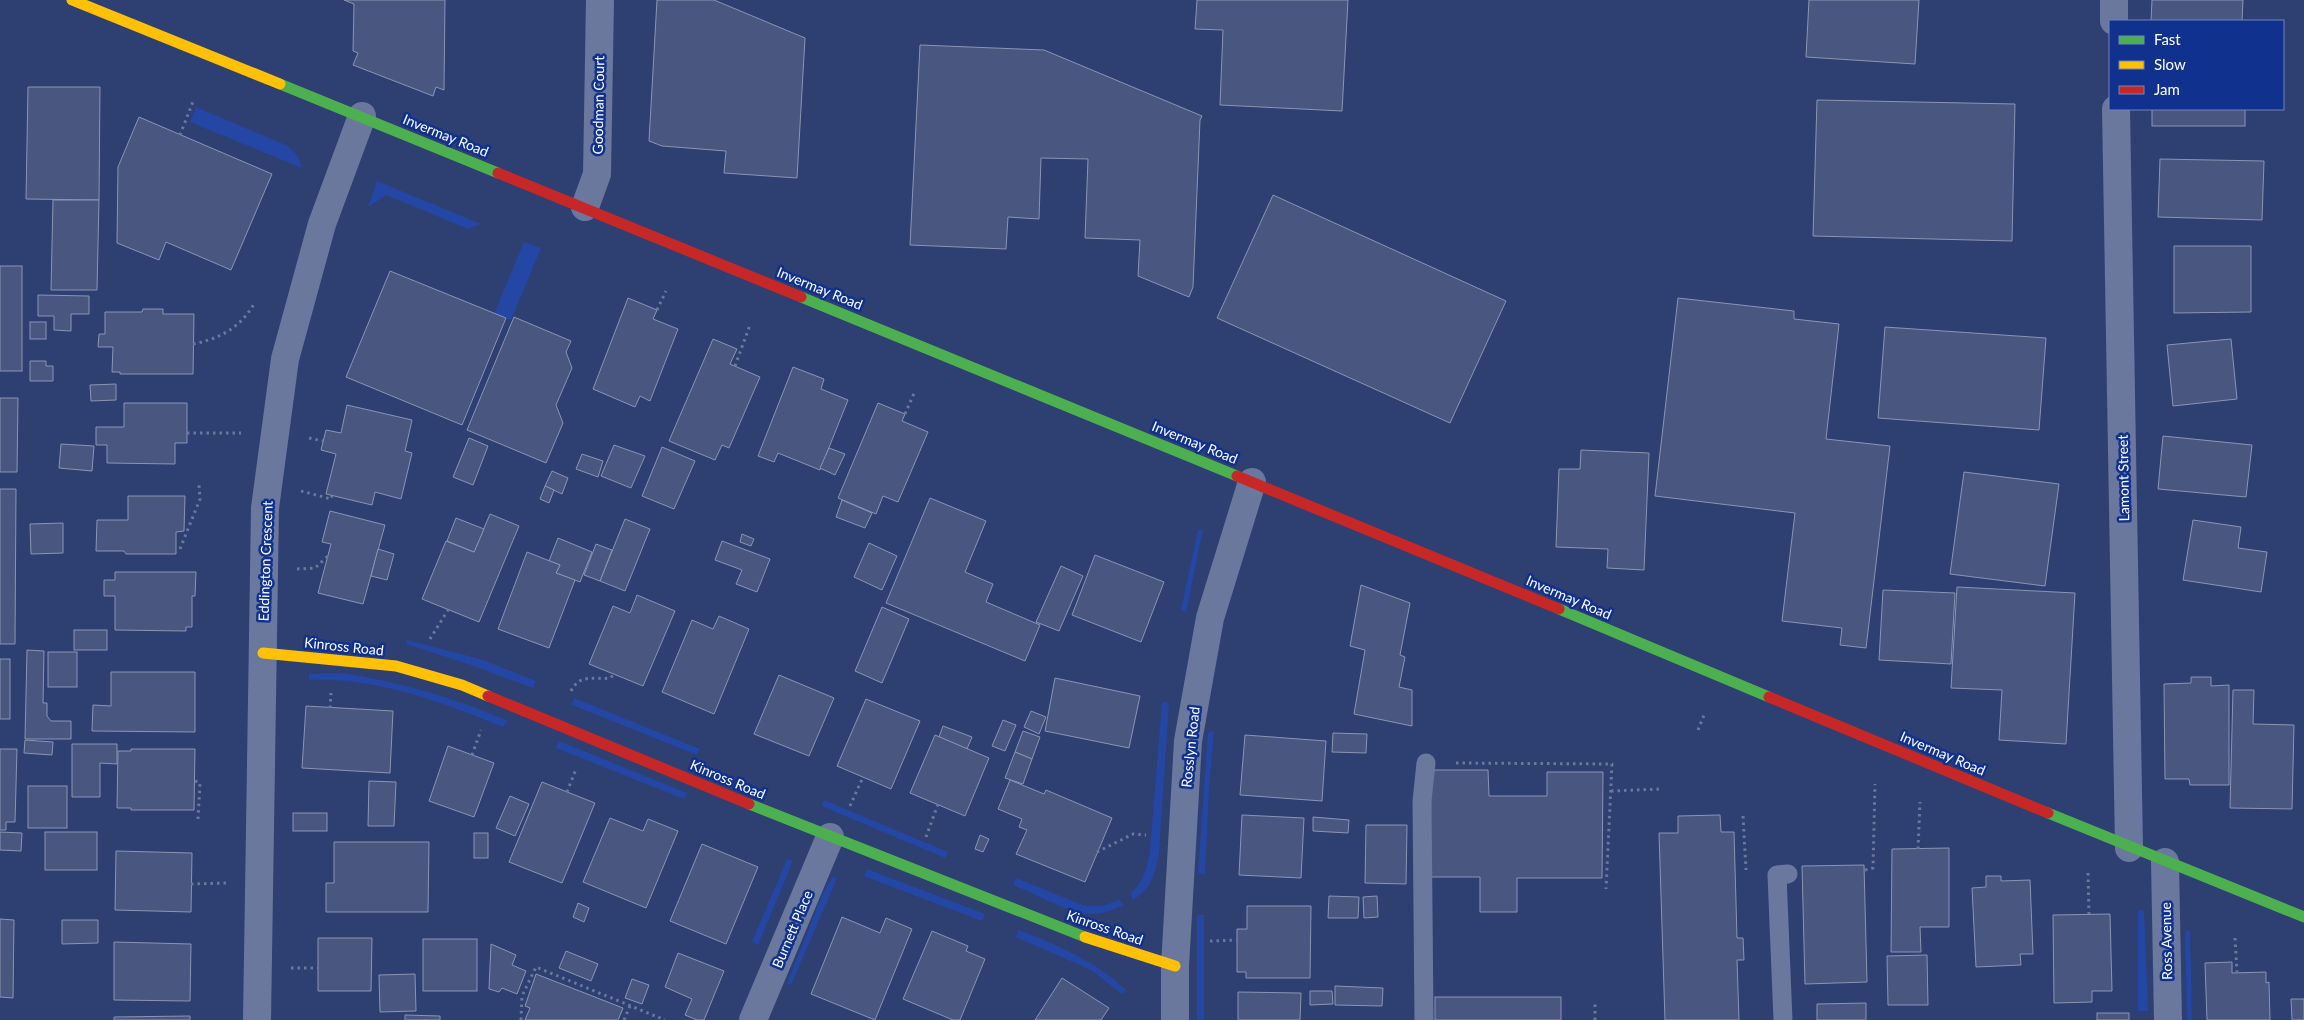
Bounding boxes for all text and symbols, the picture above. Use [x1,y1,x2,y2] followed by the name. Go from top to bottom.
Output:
[2109,20,2284,110] legend
[2154,30,2181,48] text: Fast
[589,55,607,155] street label: Goodman Court
[2154,55,2186,73] text: Slow
[2154,80,2180,98] text: Jam
[401,110,491,160] street label: Invermay Road
[775,263,865,313] street label: Invermay Road
[1150,417,1240,467] street label: Invermay Road
[2114,434,2132,522] street label: Lamont Street
[254,500,276,622] street label: Eddington Crescent
[1524,571,1614,623] street label: Invermay Road
[303,633,385,659] street label: Kinross Road
[1177,706,1203,788] street label: Rosslyn Road
[1898,727,1988,779] street label: Invermay Road
[688,756,768,802] street label: Kinross Road
[768,888,816,970] street label: Burnett Place
[2157,902,2175,980] street label: Ross Avenue
[1064,906,1146,948] street label: Kinross Road

